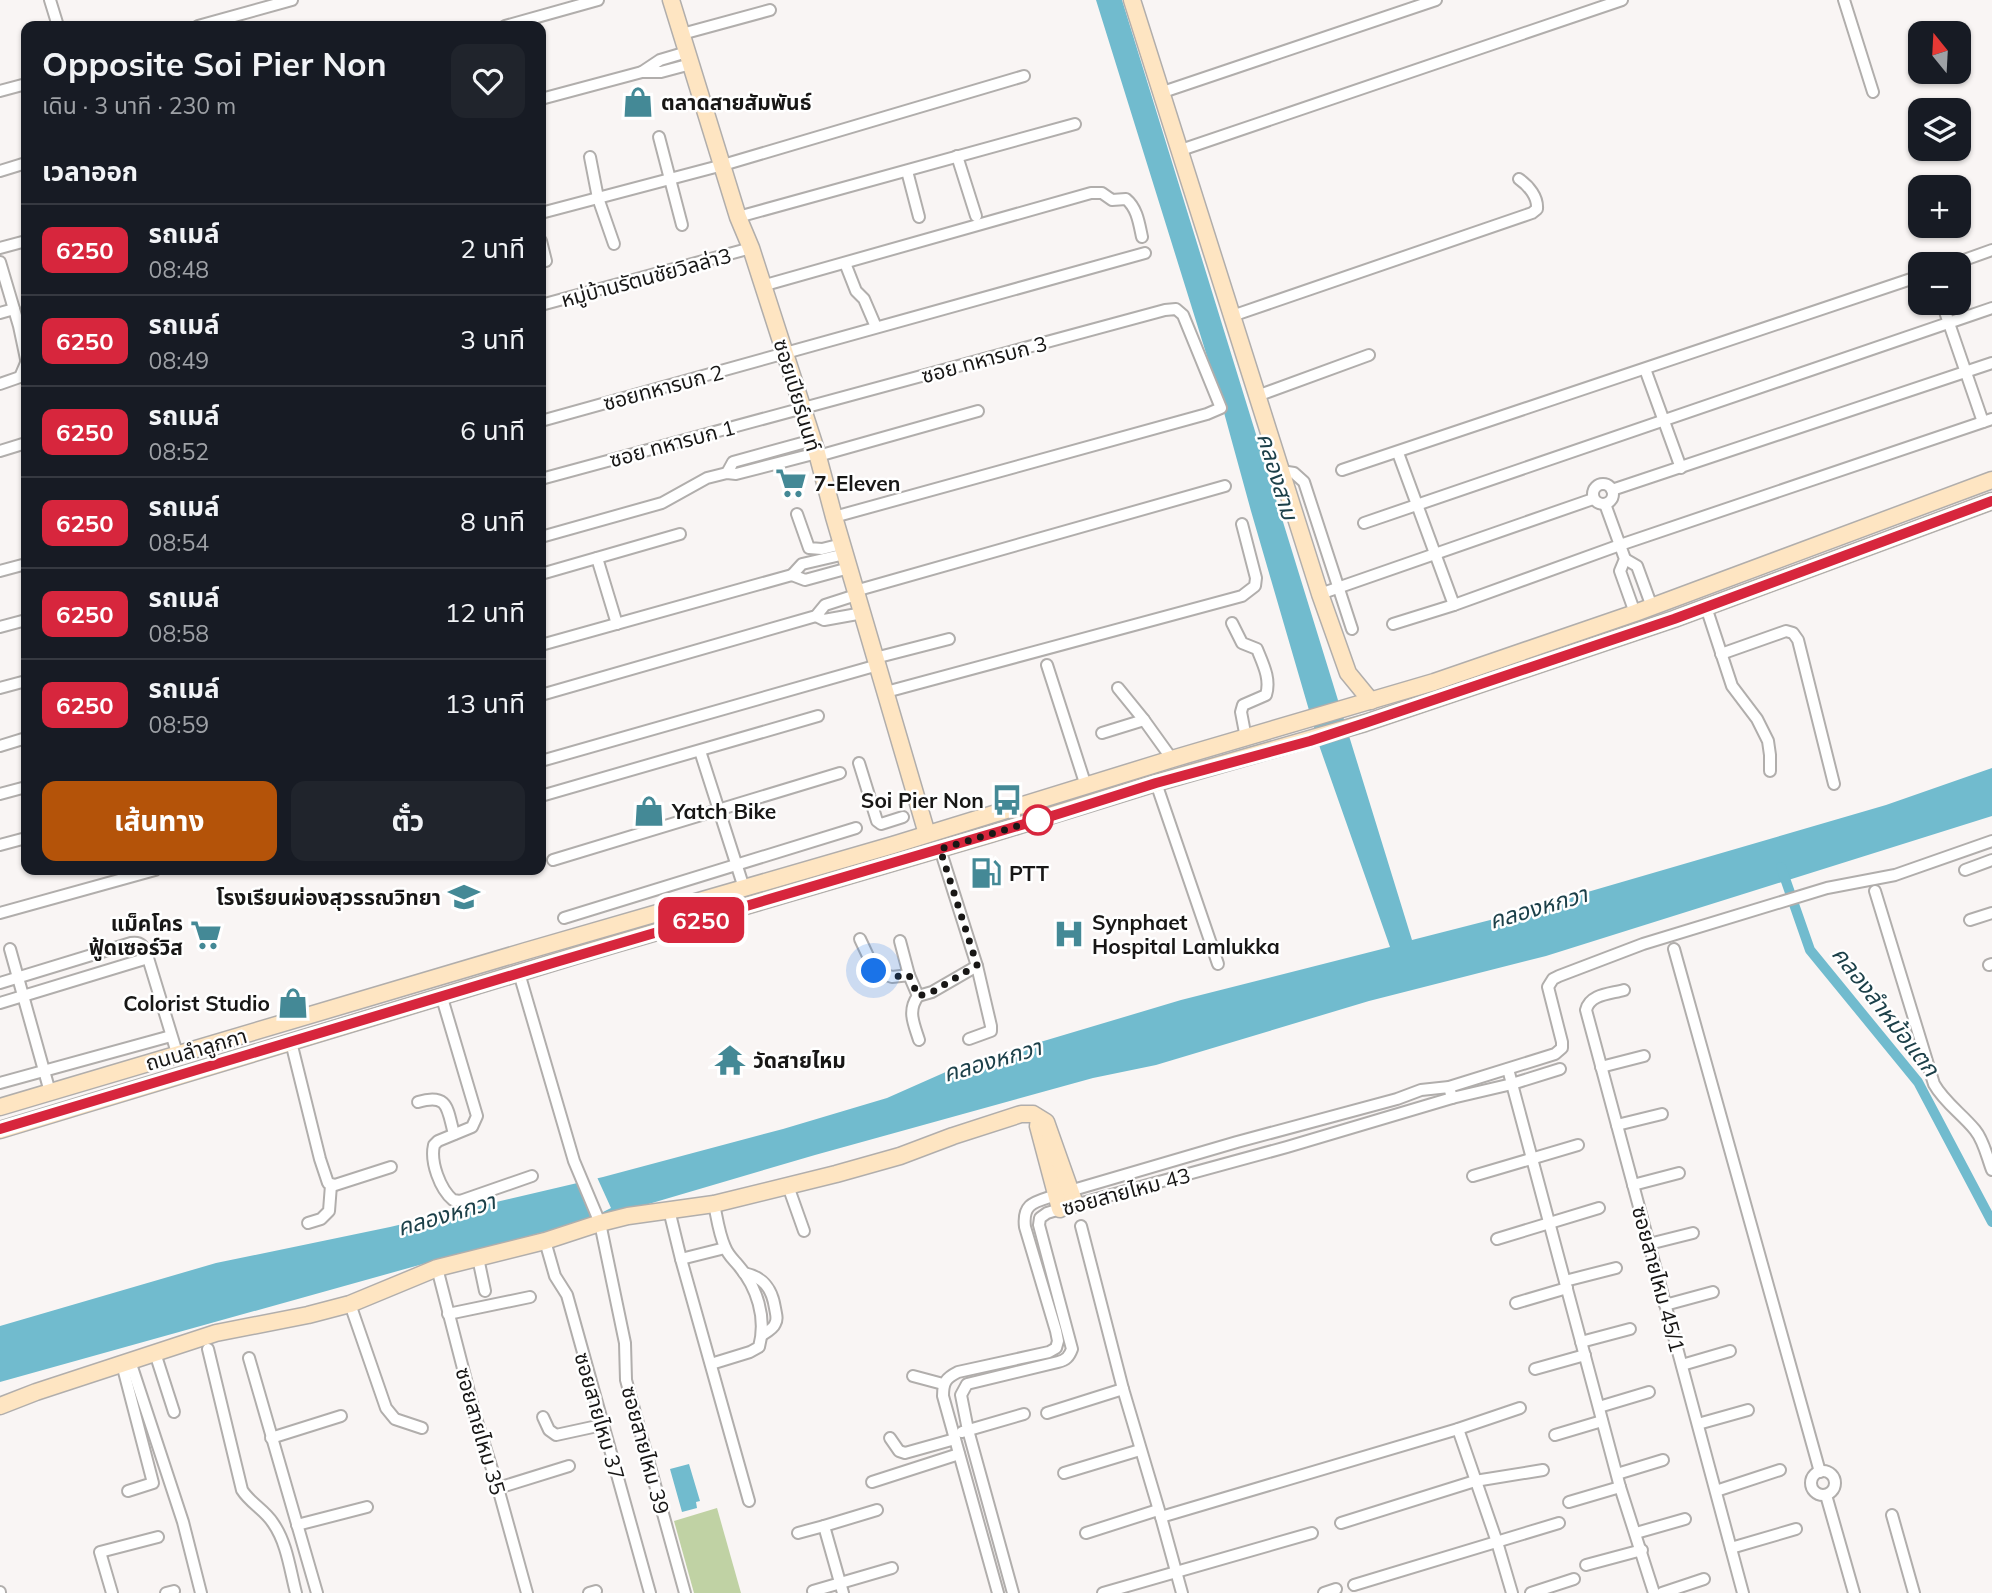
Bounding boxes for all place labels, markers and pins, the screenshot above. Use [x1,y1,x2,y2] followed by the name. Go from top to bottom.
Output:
[621,85,655,119] shop icon: ตลาดสายสัมพันธ์
[661,89,812,115] place label: ตลาดสายสัมพันธ์
[774,466,808,500] supermarket icon: 7-Eleven
[814,470,901,496] place label: 7-Eleven
[990,783,1024,817] bus stop icon: Soi Pier Non
[861,787,984,813] place label: Soi Pier Non
[632,794,666,828] shop icon: Yatch Bike
[671,798,776,824] place label: Yatch Bike
[1023,805,1053,835] unlabelled marker
[969,856,1003,890] fuel station icon: PTT
[1009,860,1049,886] place label: PTT
[447,880,481,914] school or university icon: โรงเรียนผ่องสุวรรณวิทยา
[216,884,441,911] place label: โรงเรียนผ่องสุวรรณวิทยา
[1092,909,1280,959] place label: Synphaet Hospital Lamlukka
[89,910,183,961] place label: แม็คโคร ฟู้ดเซอร์วิส
[1052,917,1086,951] hospital icon: Synphaet Hospital Lamlukka
[189,918,223,952] supermarket icon: แม็คโคร ฟู้ดเซอร์วิส
[276,986,310,1020] shop icon: Colorist Studio
[123,990,270,1016] place label: Colorist Studio
[713,1043,747,1077] temple icon: วัดสายไหม
[753,1047,846,1073] place label: วัดสายไหม

